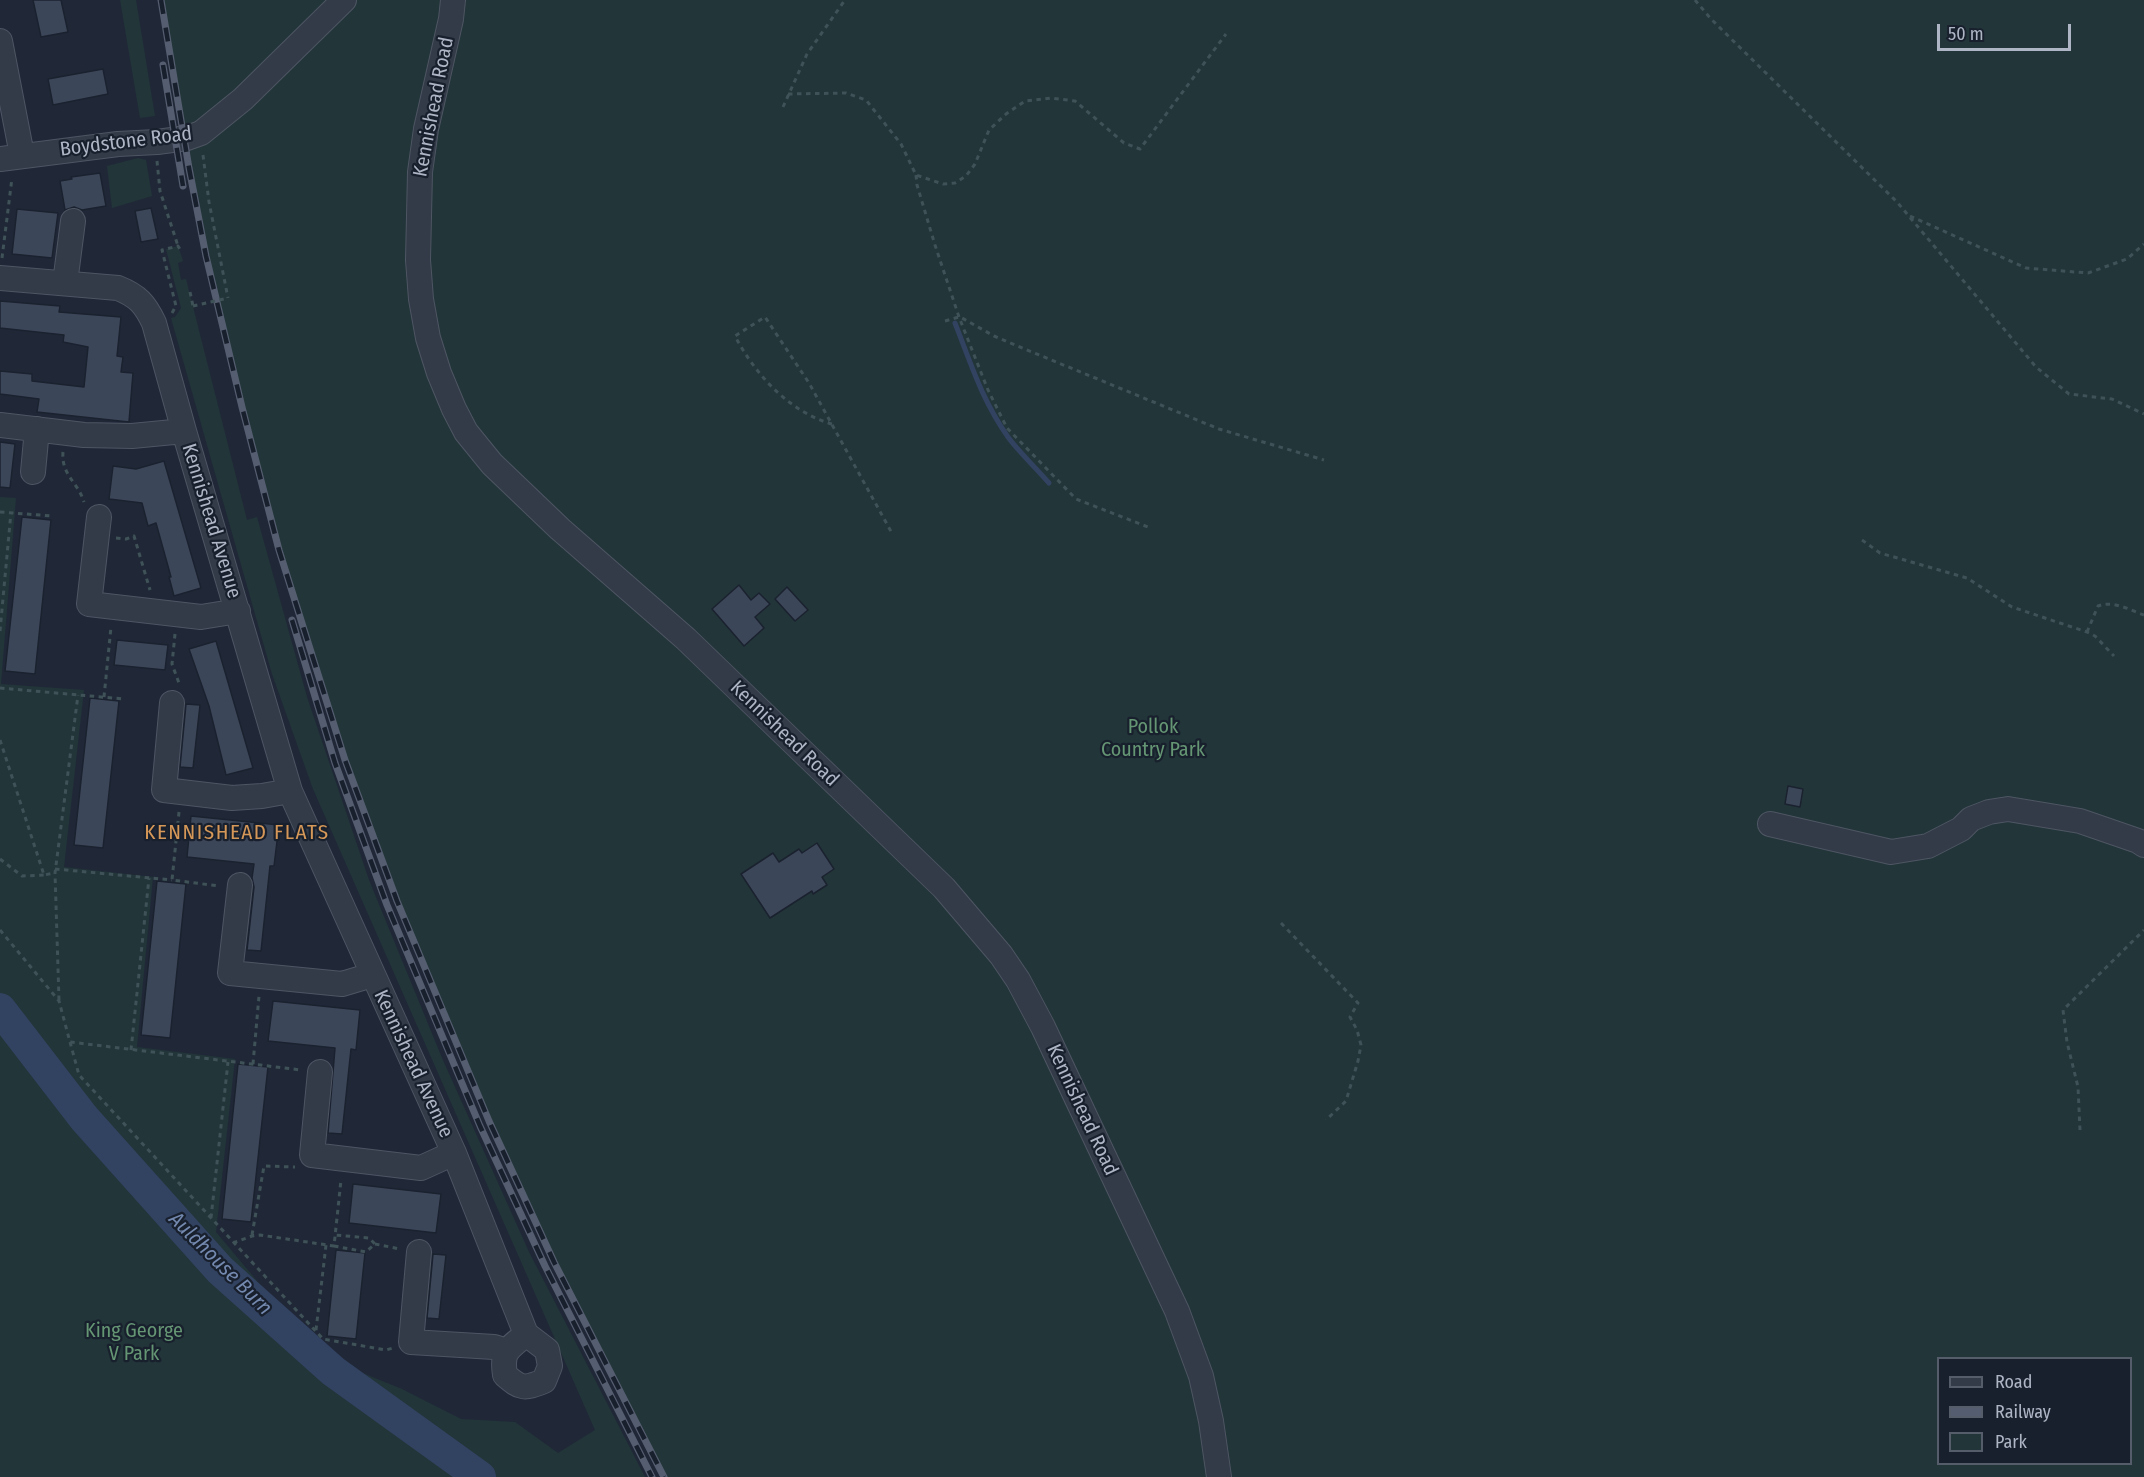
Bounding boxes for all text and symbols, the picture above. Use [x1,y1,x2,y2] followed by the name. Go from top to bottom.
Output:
[1940,12,2074,50] scale bar
[1948,23,1984,45] text: 50 m
[409,35,459,179] street label: Kennishead Road
[59,122,193,162] street label: Boydstone Road
[176,441,246,601] street label: Kennishead Avenue
[725,676,843,792] street label: Kennishead Road
[1101,715,1205,762] park label: Pollok Country Park
[144,820,330,846] district label: KENNISHEAD FLATS
[368,986,458,1142] street label: Kennishead Avenue
[1041,1041,1123,1179] street label: Kennishead Road
[163,1207,277,1321] water label: Auldhouse Burn
[85,1319,183,1366] park label: King George V Park
[1937,1357,2132,1465] legend
[1995,1371,2032,1393] text: Road
[1995,1401,2051,1423] text: Railway
[1995,1431,2027,1453] text: Park

